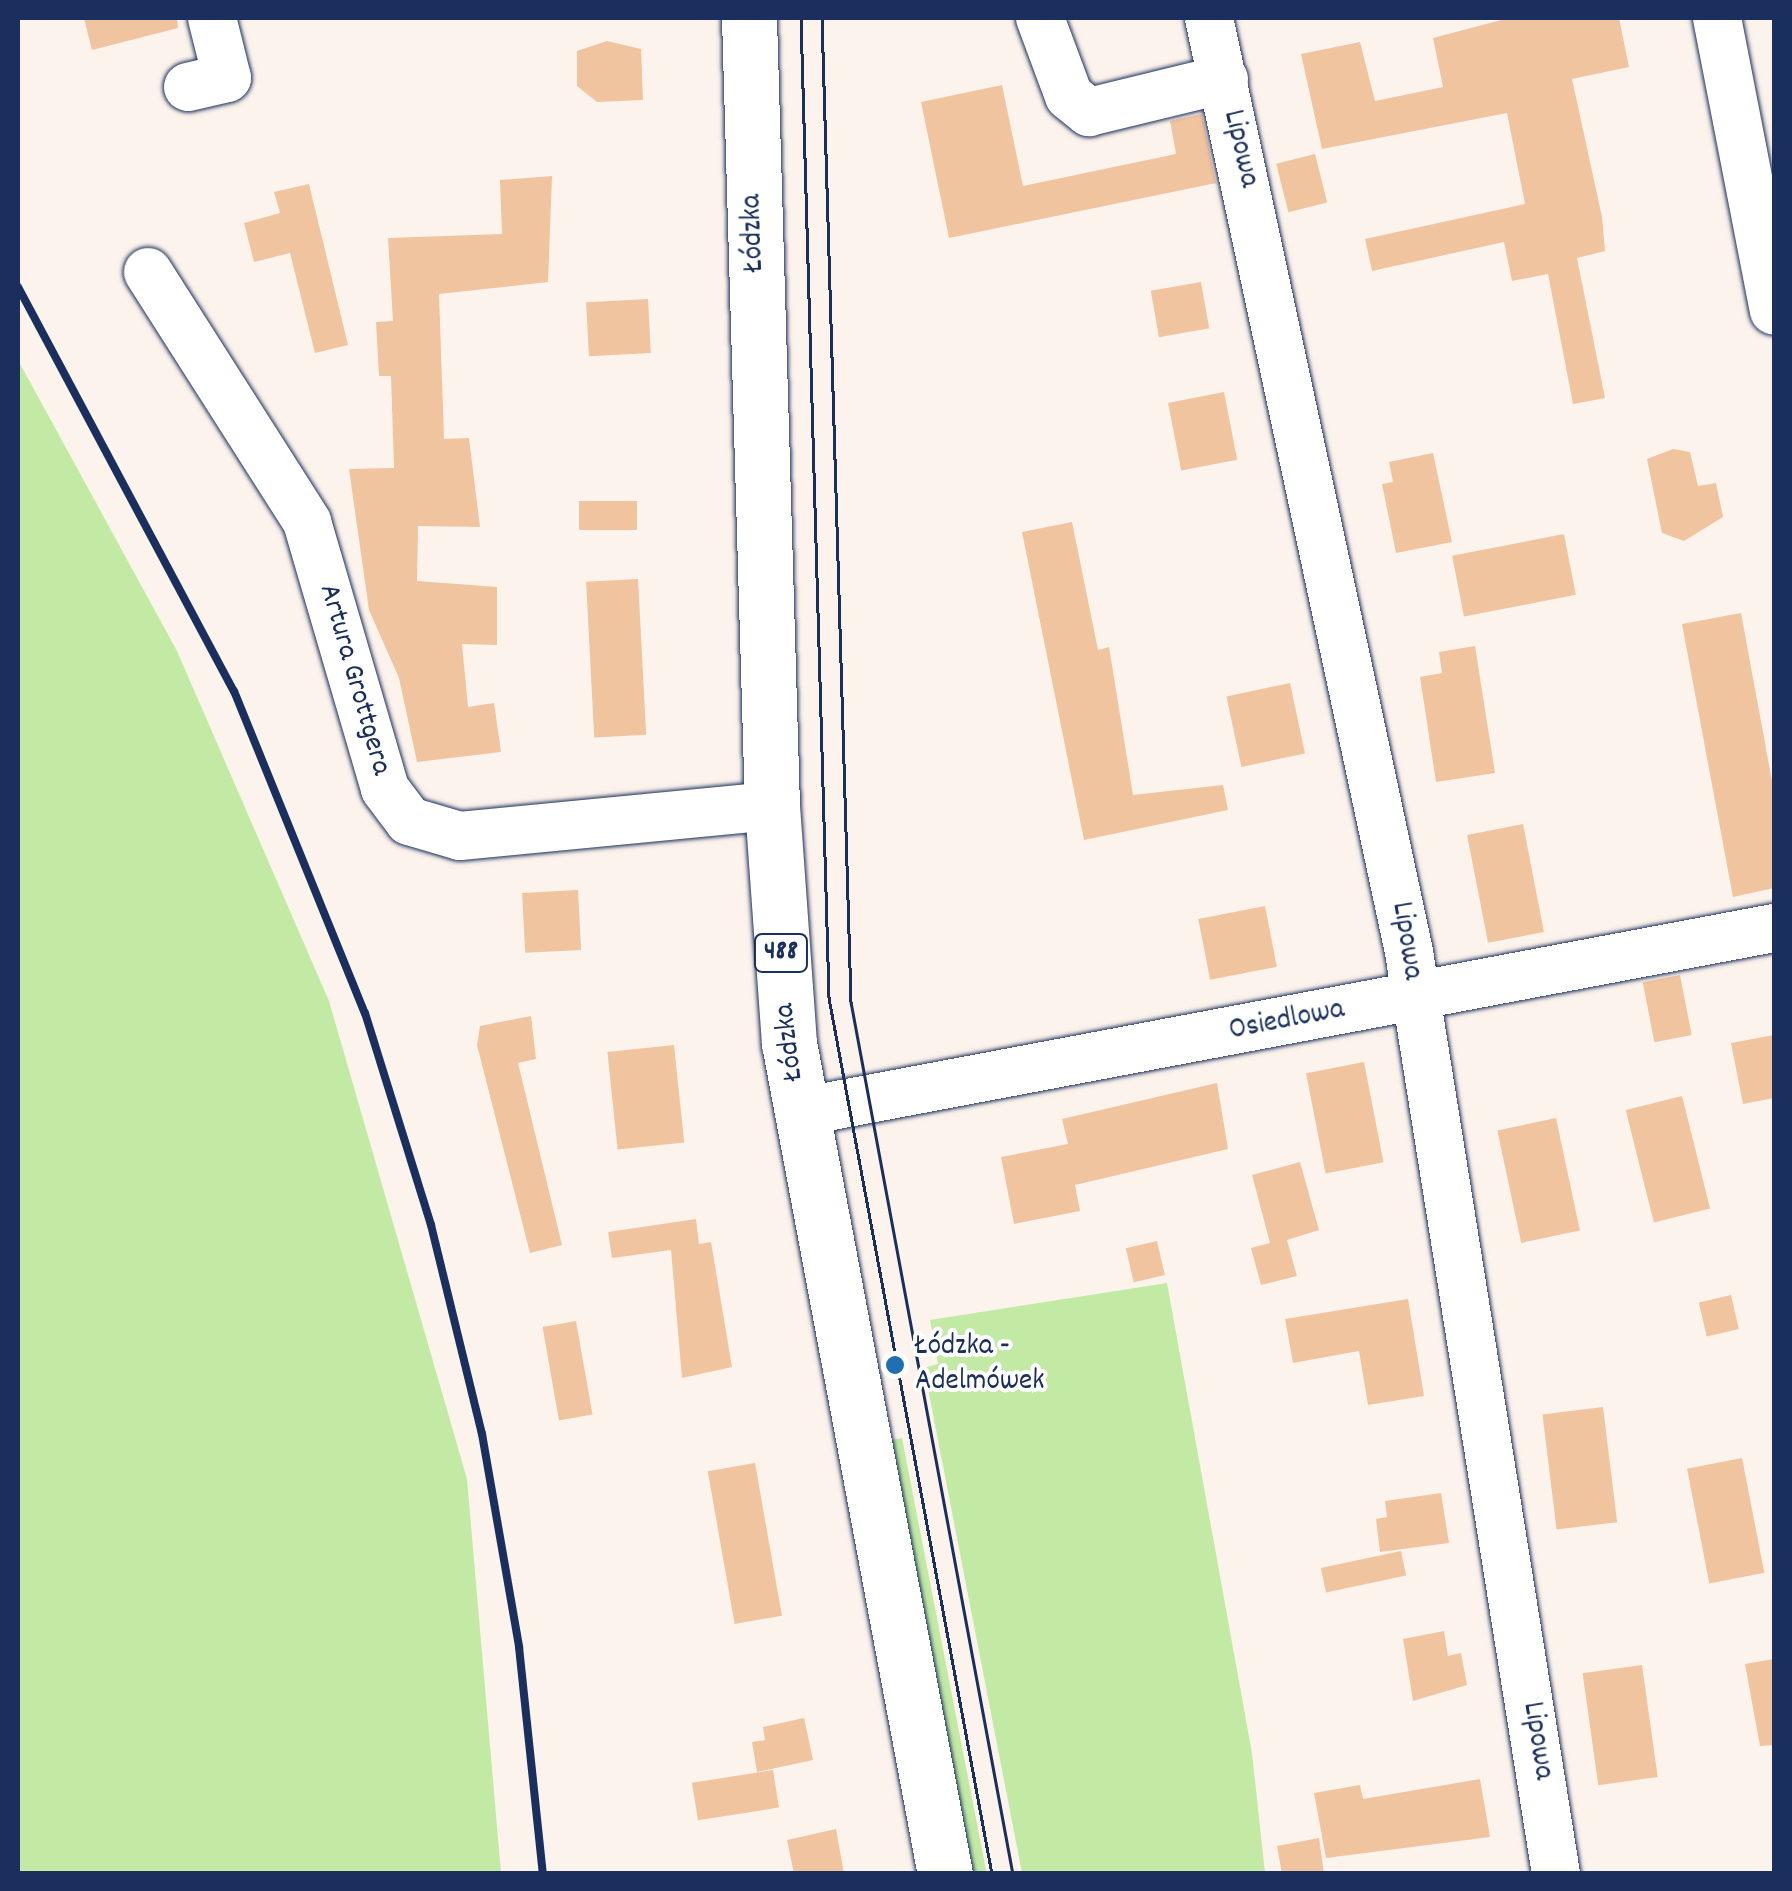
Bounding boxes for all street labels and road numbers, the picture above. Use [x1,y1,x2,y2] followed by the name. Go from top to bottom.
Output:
[1213,107,1265,191] street label: Lipowa
[736,193,774,273] street label: Łódzka
[309,580,397,780] street label: Artura Grottgera
[1381,900,1429,982] street label: Lipowa
[754,930,808,976] road number: 488
[1226,993,1348,1051] street label: Osiedlowa
[768,1001,814,1083] street label: Łódzka
[1512,1700,1560,1782] street label: Lipowa

